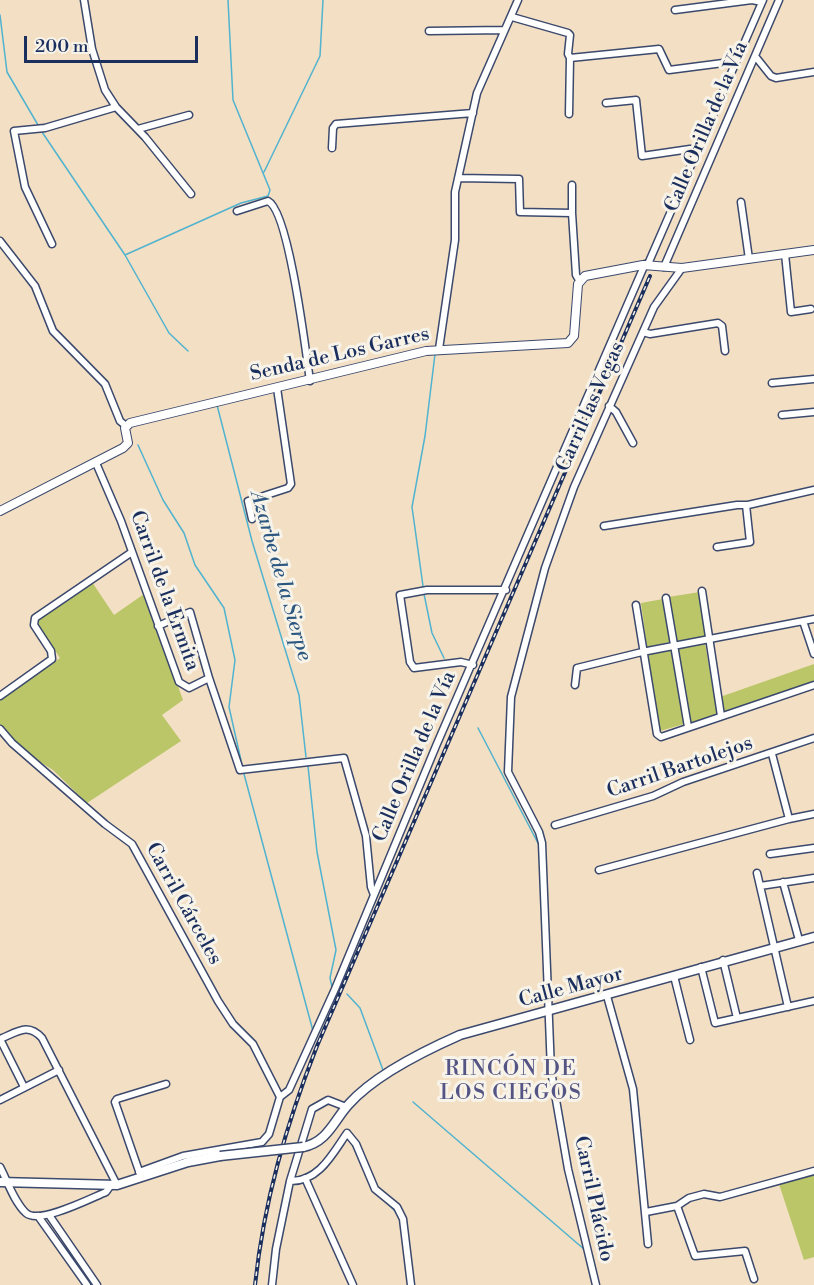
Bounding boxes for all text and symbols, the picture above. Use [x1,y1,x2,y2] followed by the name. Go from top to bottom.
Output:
[27,24,201,62] scale bar
[35,35,89,58] text: 200 m
[660,38,754,216] street label: Calle Orilla de la Vía
[248,323,432,387] street label: Senda de Los Garres
[552,338,630,476] street label: Carril las Vegas
[244,488,316,664] water label: Azarbe de la Sierpe
[124,508,204,674] street label: Carril de la Ermita
[368,668,462,846] street label: Calle Orilla de la Vía
[604,732,756,804] street label: Carril Bartolejos
[140,839,226,969] street label: Carril Cárceles
[516,963,626,1013] street label: Calle Mayor
[440,1057,582,1107] district label: RINCÓN DE LOS CIEGOS
[568,1134,618,1264] street label: Carril Plácido

